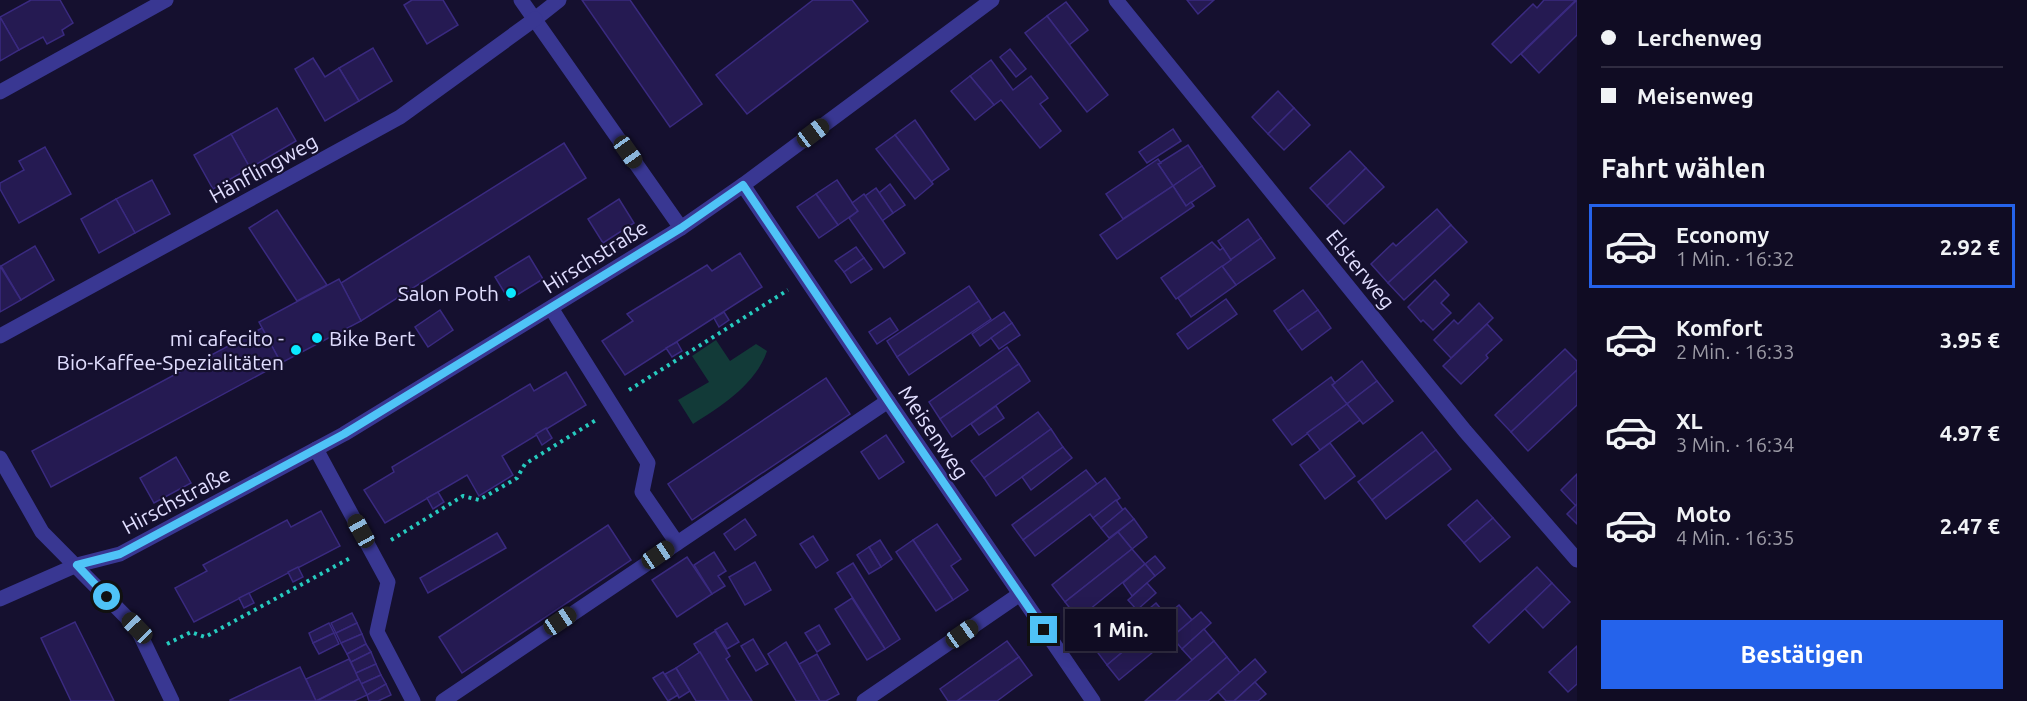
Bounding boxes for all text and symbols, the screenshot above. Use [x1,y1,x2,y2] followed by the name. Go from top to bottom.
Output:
[1637,25,1762,50] text: Lerchenweg
[1637,83,1754,108] text: Meisenweg
[793,115,833,151] car
[205,128,321,208] street label: Hänflingweg
[610,132,646,172] car
[1601,153,1766,183] text: Fahrt wählen
[538,214,652,298] street label: Hirschstraße
[1604,219,1658,273] icon: car
[1676,222,1769,247] text: Economy
[1322,225,1400,313] street label: Elsterweg
[1940,234,2000,259] text: 2.92 €
[1676,247,1795,270] text: 1 Min. · 16:32
[398,281,499,305] place label: Salon Poth
[504,286,518,300] marker: Salon Poth
[1604,312,1658,366] icon: car
[1676,315,1763,340] text: Komfort
[57,326,284,374] place label: mi cafecito - Bio-Kaffee-Spezialitäten
[329,326,415,350] place label: Bike Bert
[1940,327,2000,352] text: 3.95 €
[310,331,324,345] marker: Bike Bert
[1676,340,1795,363] text: 2 Min. · 16:33
[289,343,303,357] marker: mi cafecito - Bio-Kaffee-Spezialitäten
[894,381,974,483] street label: Meisenweg
[1604,405,1658,459] icon: car
[1676,408,1703,433] text: XL
[1940,420,2000,445] text: 4.97 €
[1676,433,1795,456] text: 3 Min. · 16:34
[118,461,234,539] street label: Hirschstraße
[1604,498,1658,552] icon: car
[1676,501,1731,526] text: Moto
[344,511,378,551] car
[1940,513,2000,538] text: 2.47 €
[1676,526,1795,549] text: 4 Min. · 16:35
[638,537,678,573] car
[93,583,120,610] route start
[540,603,580,639] car
[118,609,156,647] car
[1065,609,1176,651] callout: 1 Min.
[942,616,982,652] car
[1030,616,1057,643] route end
[1093,618,1149,641] text: 1 Min.
[1601,620,2003,689] button: Bestätigen

